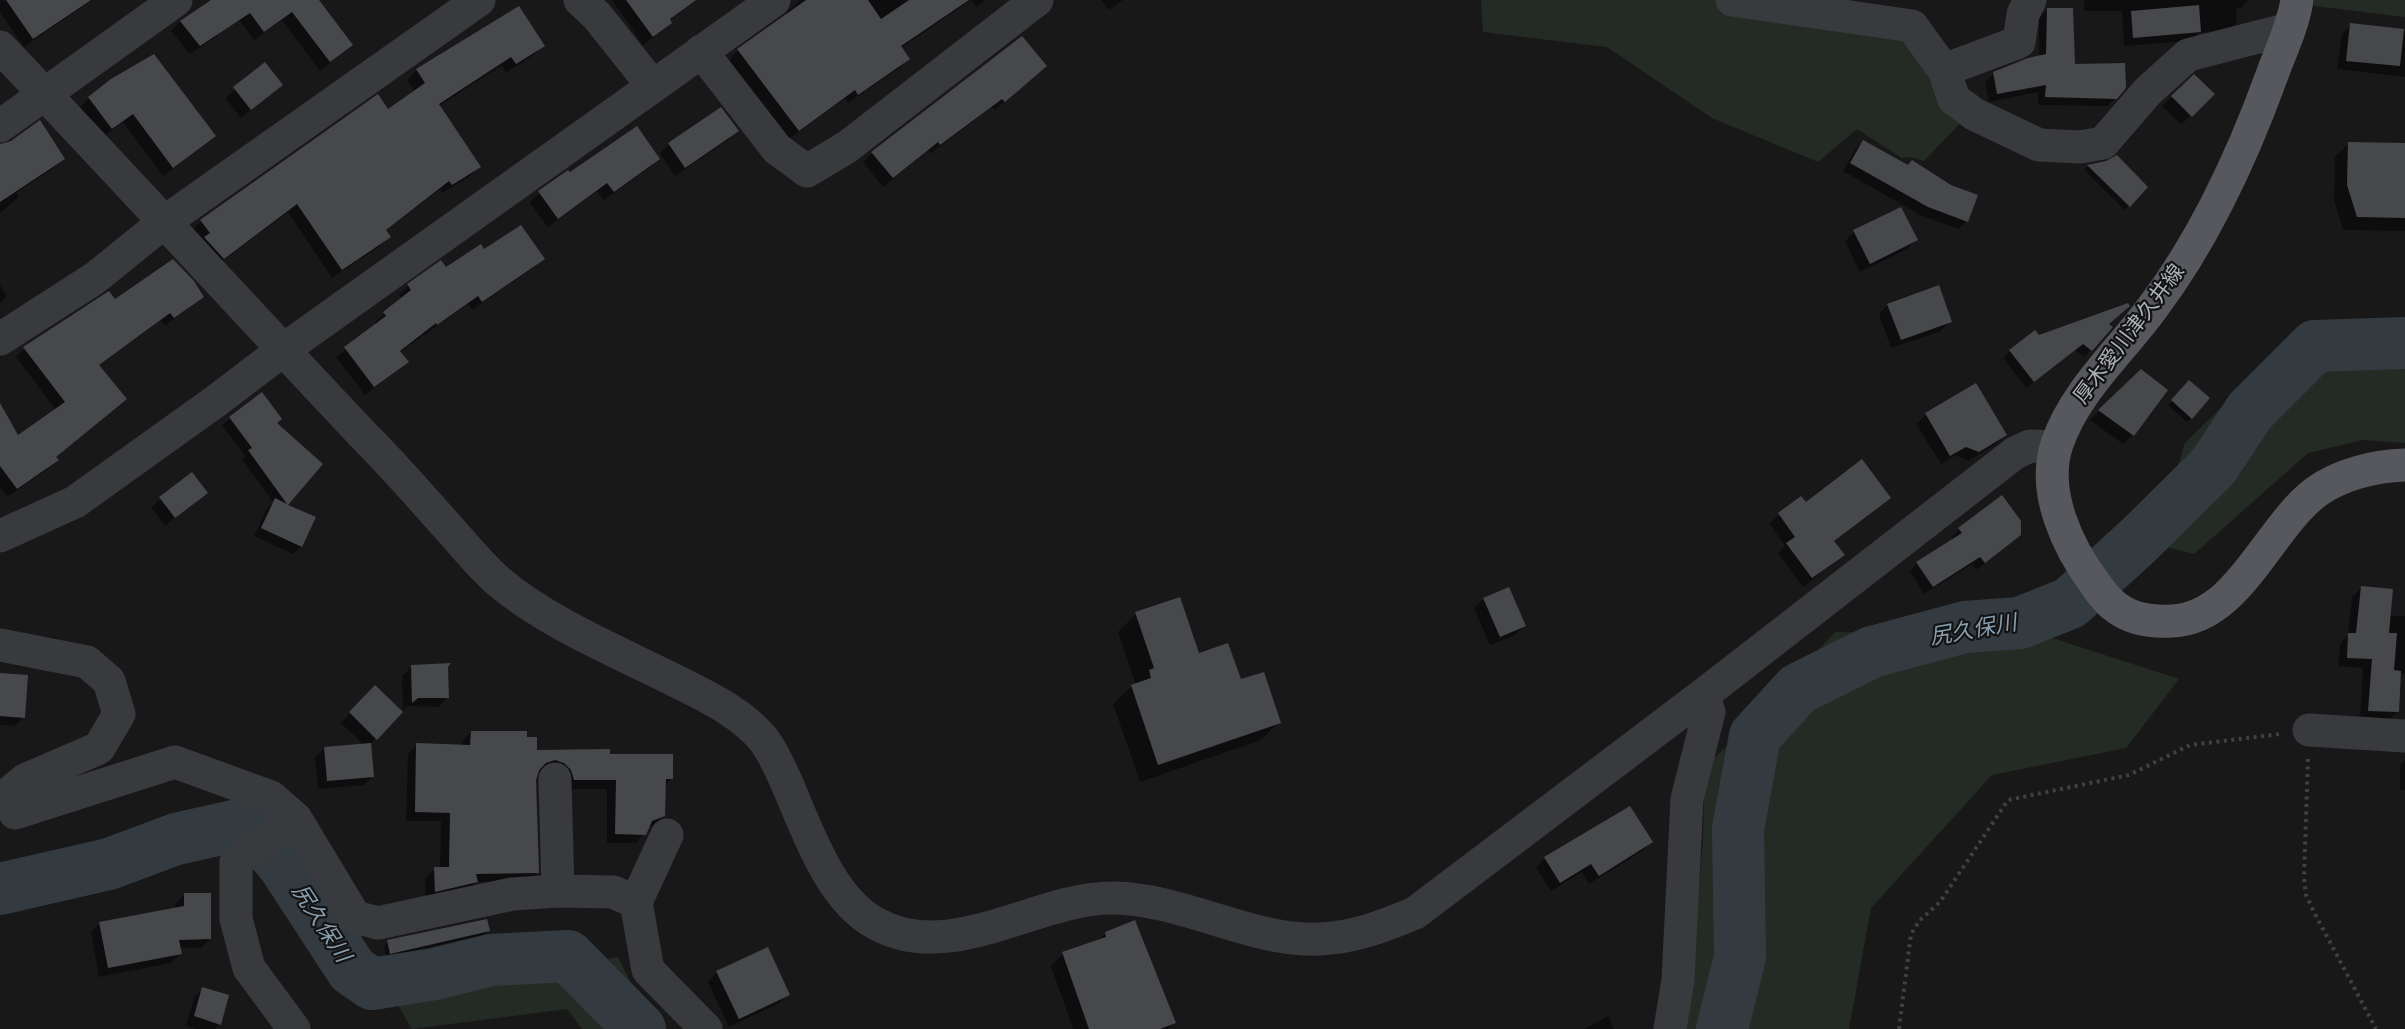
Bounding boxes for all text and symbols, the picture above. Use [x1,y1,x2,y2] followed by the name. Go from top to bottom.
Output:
[2068,259,2190,409] street label: 厚木愛川津久井線
[1927,609,2019,651] water label: 尻久保川
[286,879,356,967] water label: 尻久保川

